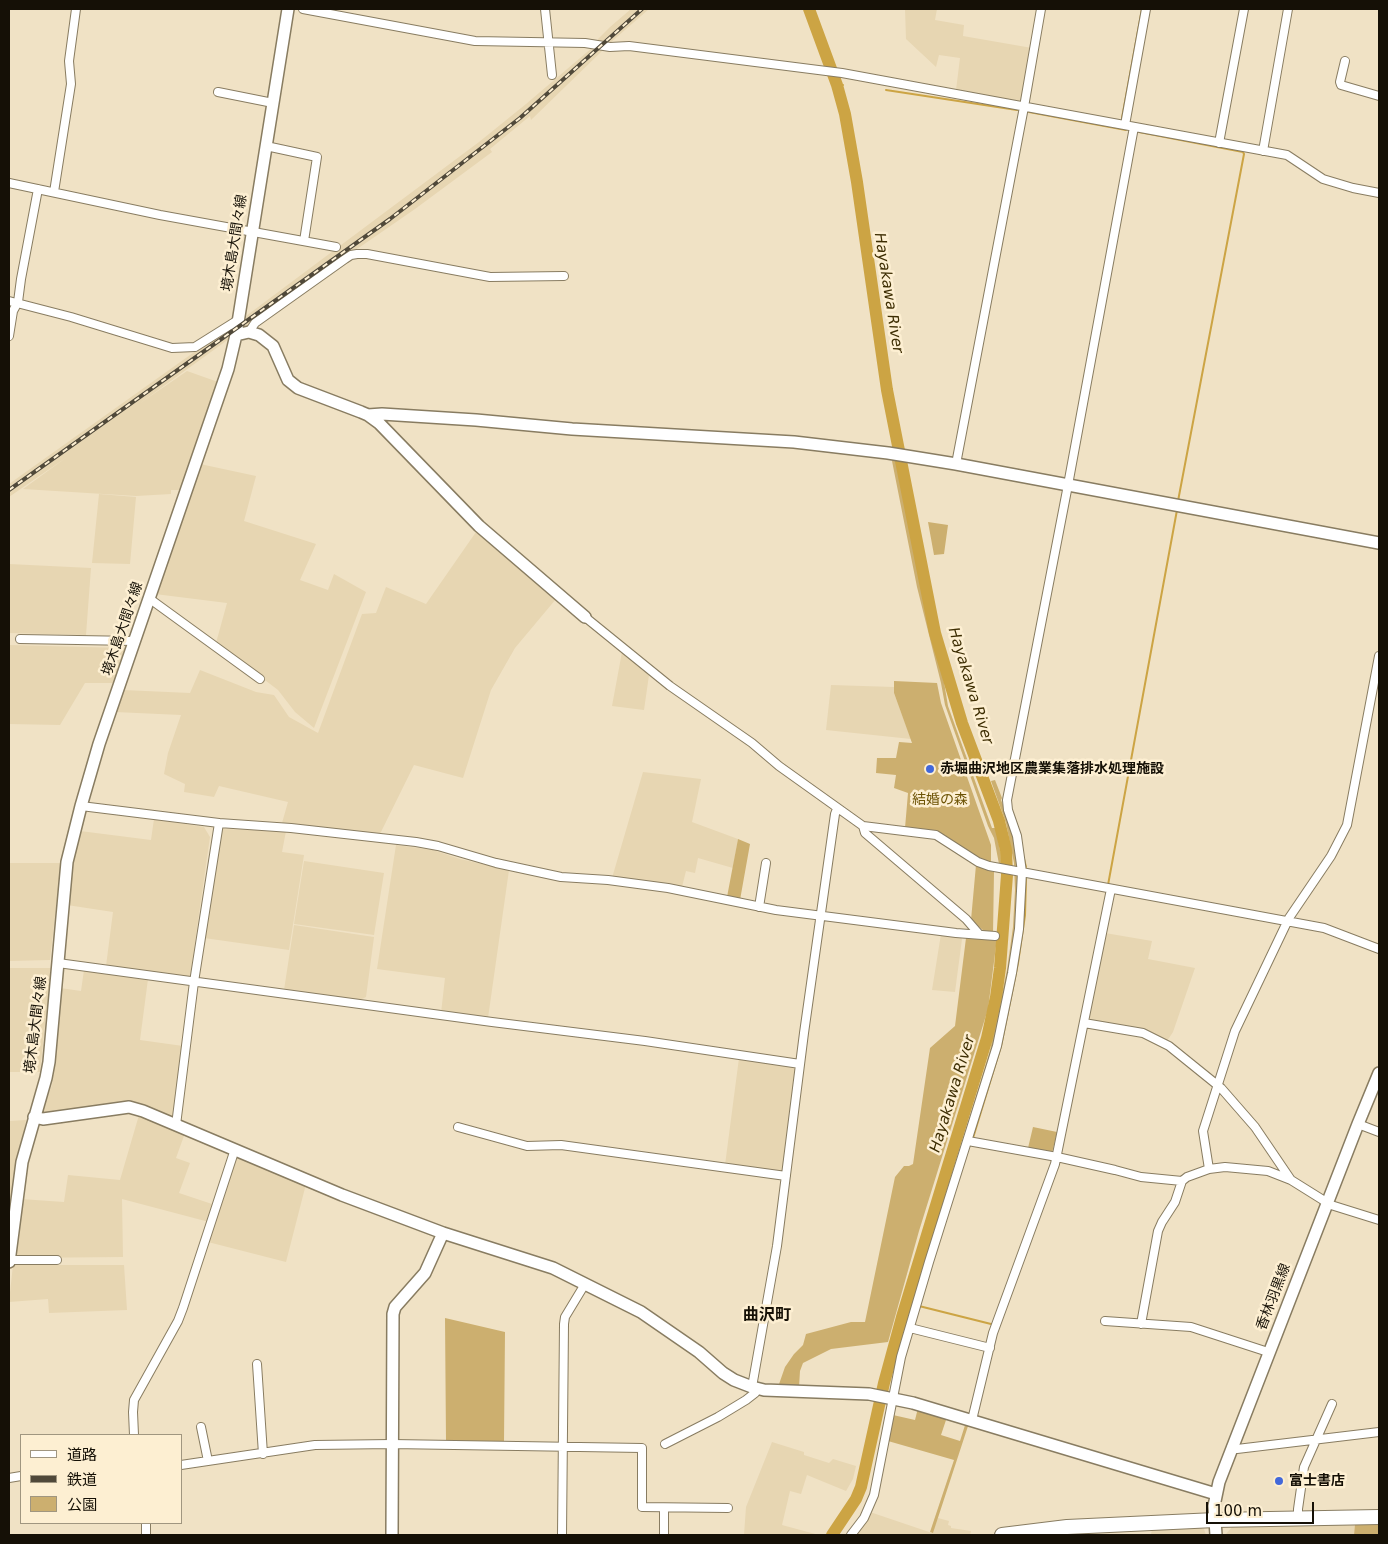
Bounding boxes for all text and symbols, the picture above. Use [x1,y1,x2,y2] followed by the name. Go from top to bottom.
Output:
[219,193,251,293] street label: 境木島大間々線
[870,232,906,354] water label: Hayakawa River
[99,580,147,678] street label: 境木島大間々線
[944,625,996,747] water label: Hayakawa River
[940,761,1164,777] place label: 赤堀曲沢地区農業集落排水処理施設
[924,763,936,775] marker: 赤堀曲沢地区農業集落排水処理施設
[912,792,968,808] park label: 結婚の森
[22,975,50,1075] street label: 境木島大間々線
[927,1033,979,1155] water label: Hayakawa River
[1254,1261,1294,1333] street label: 香林羽黒線
[743,1306,791,1326] district label: 曲沢町
[20,1434,182,1524] legend
[67,1446,97,1464] text: 道路
[67,1471,97,1489] text: 鉄道
[1289,1473,1345,1489] place label: 富士書店
[1273,1475,1285,1487] marker: 富士書店
[1208,1492,1316,1524] scale bar
[67,1496,97,1514] text: 公園
[1214,1502,1262,1520] text: 100 m

